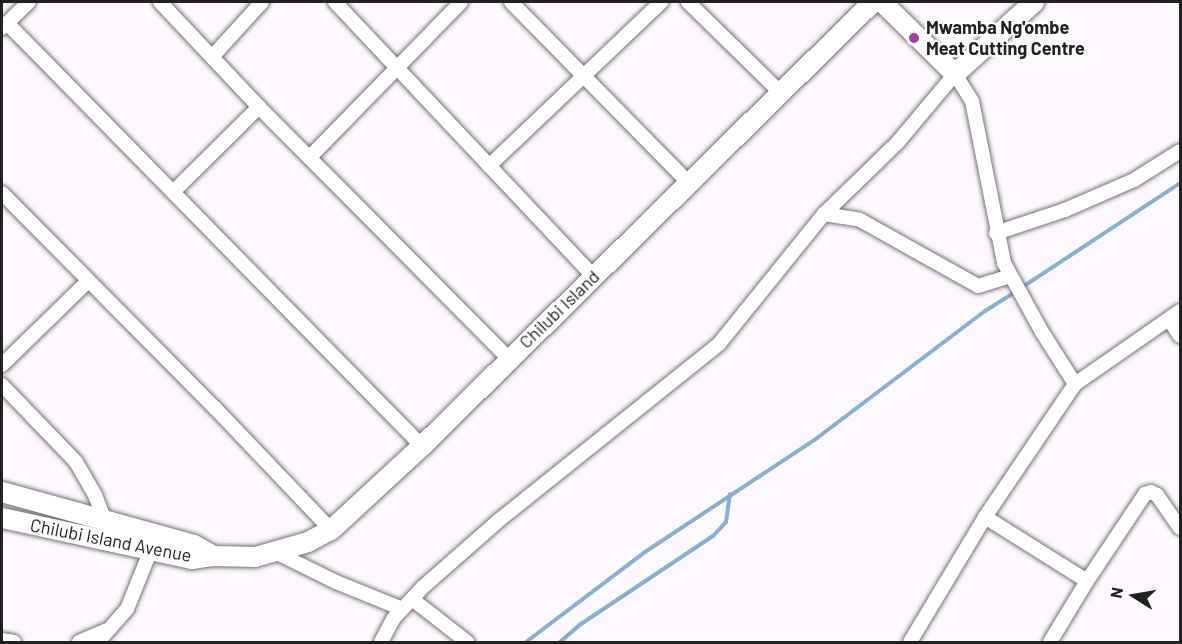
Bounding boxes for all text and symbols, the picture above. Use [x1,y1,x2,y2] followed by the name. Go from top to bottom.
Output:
[926,17,1085,60] place label: Mwamba Ng'ombe Meat Cutting Centre
[907,31,921,45] marker: Mwamba Ng'ombe Meat Cutting Centre
[514,265,604,353] street label: Chilubi Island
[28,514,194,566] street label: Chilubi Island Avenue
[1104,566,1164,626] north arrow
[1105,585,1126,600] text: N

